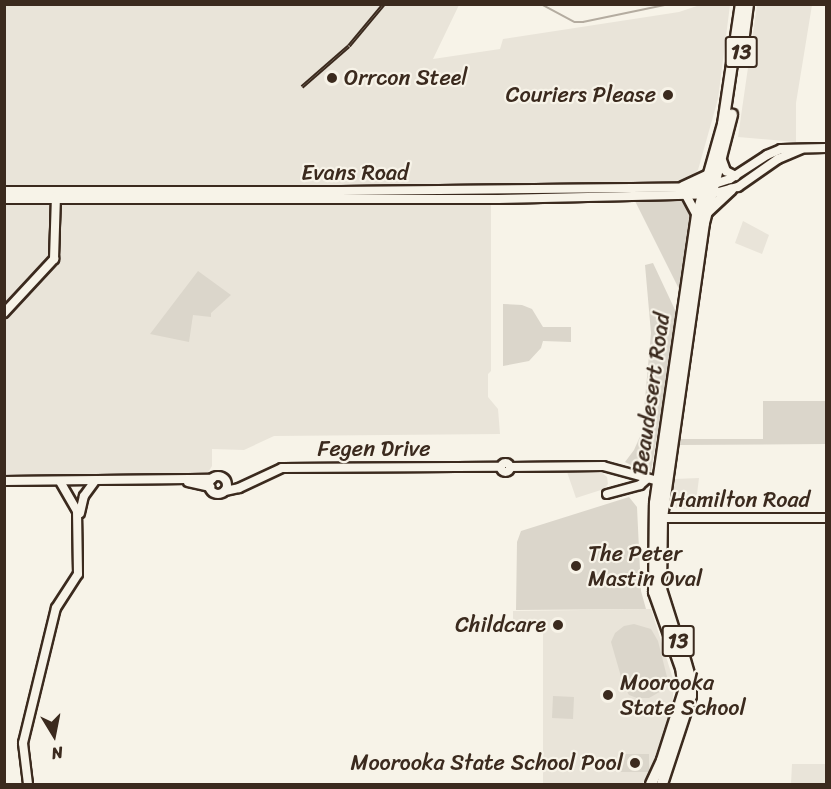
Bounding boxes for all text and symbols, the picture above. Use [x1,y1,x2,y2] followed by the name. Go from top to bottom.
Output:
[724,34,758,70] road number: 13
[344,65,468,91] place label: Orrcon Steel
[325,71,339,85] marker: Orrcon Steel
[506,82,656,108] place label: Couriers Please
[661,88,675,102] marker: Couriers Please
[301,160,409,186] street label: Evans Road
[627,311,675,477] street label: Beaudesert Road
[317,436,431,462] street label: Fegen Drive
[670,487,810,513] street label: Hamilton Road
[588,540,702,592] place label: The Peter Mastin Oval
[569,559,583,573] marker: The Peter Mastin Oval
[455,612,546,638] place label: Childcare
[551,618,565,632] marker: Childcare
[662,623,694,659] road number: 13
[620,669,746,720] place label: Moorooka State School
[601,688,615,702] marker: Moorooka State School
[24,705,84,765] north arrow
[49,738,65,768] text: N
[349,750,623,776] place label: Moorooka State School Pool
[628,756,642,770] marker: Moorooka State School Pool

